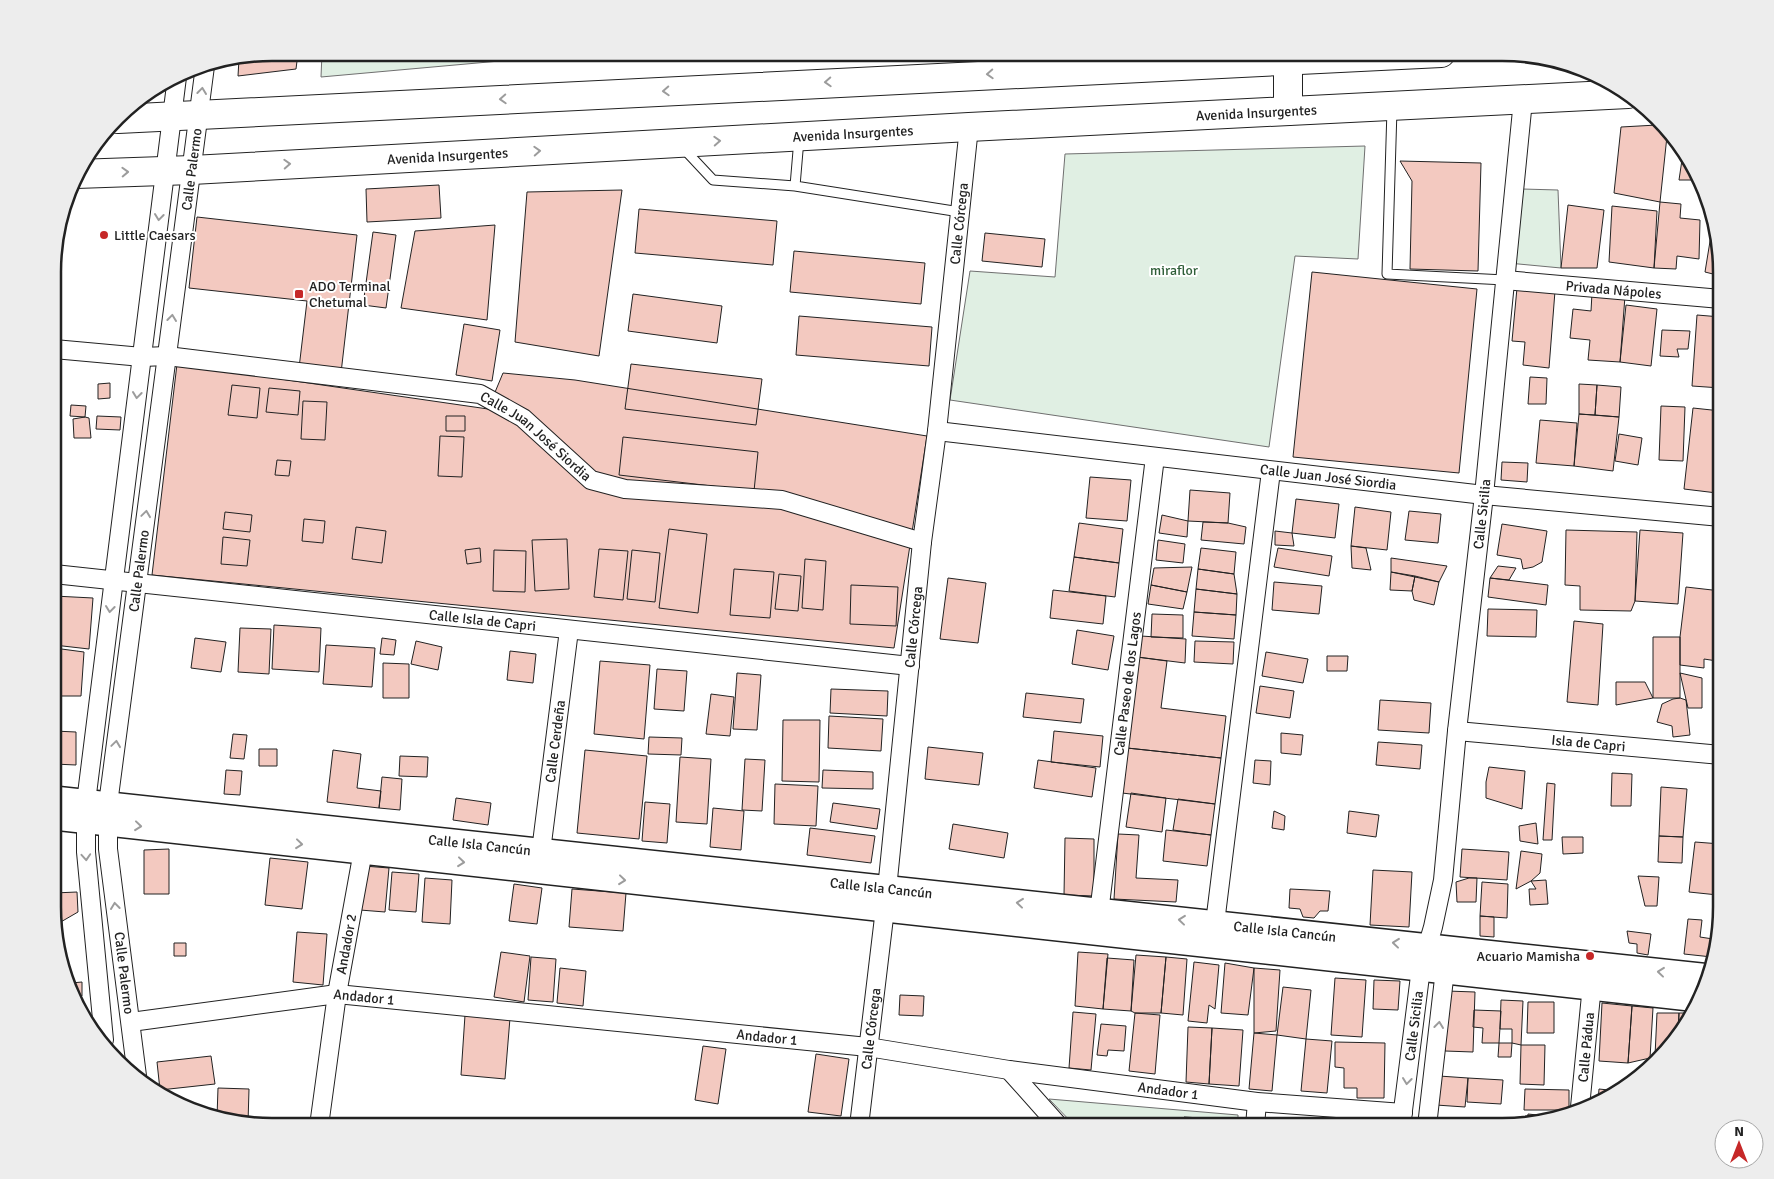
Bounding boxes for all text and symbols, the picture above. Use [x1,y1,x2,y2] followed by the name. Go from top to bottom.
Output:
[986,68,994,79] one-way arrow
[824,77,832,88] one-way arrow
[661,85,669,96] one-way arrow
[196,86,207,94] one-way arrow
[499,94,507,105] one-way arrow
[1195,101,1317,124] street label: Avenida Insurgentes
[792,122,914,145] street label: Avenida Insurgentes
[178,127,205,212] street label: Calle Palermo
[713,135,721,146] one-way arrow
[387,144,509,168] street label: Avenida Insurgentes
[533,145,541,156] one-way arrow
[284,159,292,170] one-way arrow
[121,166,129,177] one-way arrow
[946,182,972,265] street label: Calle Córcega
[154,213,165,221] one-way arrow
[114,227,196,244] place label: Little Caesars
[98,229,110,241] marker: Little Caesars
[1150,262,1199,279] park label: miraflor
[1565,277,1662,302] street label: Privada Nápoles
[309,278,391,311] place label: ADO Terminal Chetumal
[293,288,305,300] marker: ADO Terminal Chetumal
[166,314,177,322] one-way arrow
[477,387,595,485] street label: Calle Juan José Siordia
[132,392,143,400] one-way arrow
[1259,460,1398,493] street label: Calle Juan José Siordia
[1469,478,1494,550] street label: Calle Sicilia
[140,510,151,518] one-way arrow
[125,529,152,613] street label: Calle Palermo
[901,585,926,669] street label: Calle Córcega
[105,605,116,613] one-way arrow
[428,606,537,634] street label: Calle Isla de Capri
[1110,611,1144,757] street label: Calle Paseo de los Lagos
[541,699,569,784] street label: Calle Cerdeña
[1551,731,1626,755] street label: Isla de Capri
[110,740,121,748] one-way arrow
[134,820,142,831] one-way arrow
[427,831,532,859] street label: Calle Isla Cancún
[295,838,303,849] one-way arrow
[81,854,92,862] one-way arrow
[457,856,465,867] one-way arrow
[618,874,626,885] one-way arrow
[829,874,933,902] street label: Calle Isla Cancún
[1016,897,1024,908] one-way arrow
[111,902,121,910] one-way arrow
[332,912,360,976] street label: Andador 2
[1177,915,1185,926] one-way arrow
[1233,917,1337,945] street label: Calle Isla Cancún
[111,931,137,1015] street label: Calle Palermo
[1391,938,1399,949] one-way arrow
[1476,948,1580,965] place label: Acuario Mamisha
[1584,950,1596,962] marker: Acuario Mamisha
[1657,966,1665,977] one-way arrow
[333,985,395,1008] street label: Andador 1
[857,987,884,1070] street label: Calle Córcega
[1401,990,1427,1062] street label: Calle Sicilia
[1574,1011,1598,1083] street label: Calle Pádua
[1433,1021,1444,1029] one-way arrow
[736,1025,798,1048] street label: Andador 1
[1402,1077,1413,1085] one-way arrow
[1137,1078,1200,1103] street label: Andador 1
[1714,1119,1764,1169] north arrow
[1734,1123,1744,1140] text: N

